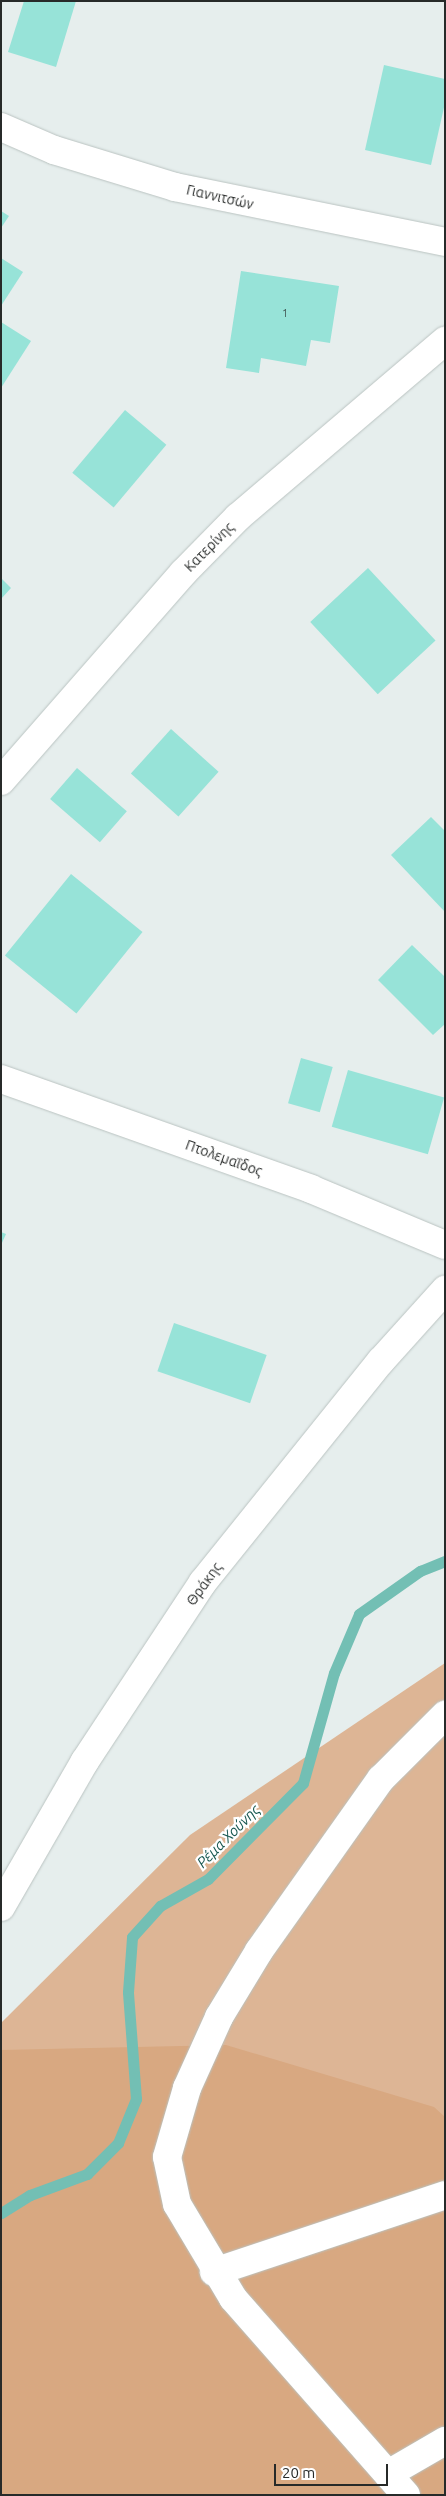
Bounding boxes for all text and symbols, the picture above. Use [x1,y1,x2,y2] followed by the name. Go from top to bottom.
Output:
[185,181,255,213] street label: Γιαννιτσών
[282,306,288,320] house number: 1
[181,519,237,575] street label: Κατερίνης
[183,1136,265,1180] street label: Πτολεμαΐδος
[183,1559,225,1609] street label: Θράκης
[193,1801,263,1871] water label: Ρέμα Χούνης
[276,2454,390,2486] scale bar
[282,2464,315,2481] text: 20 m

